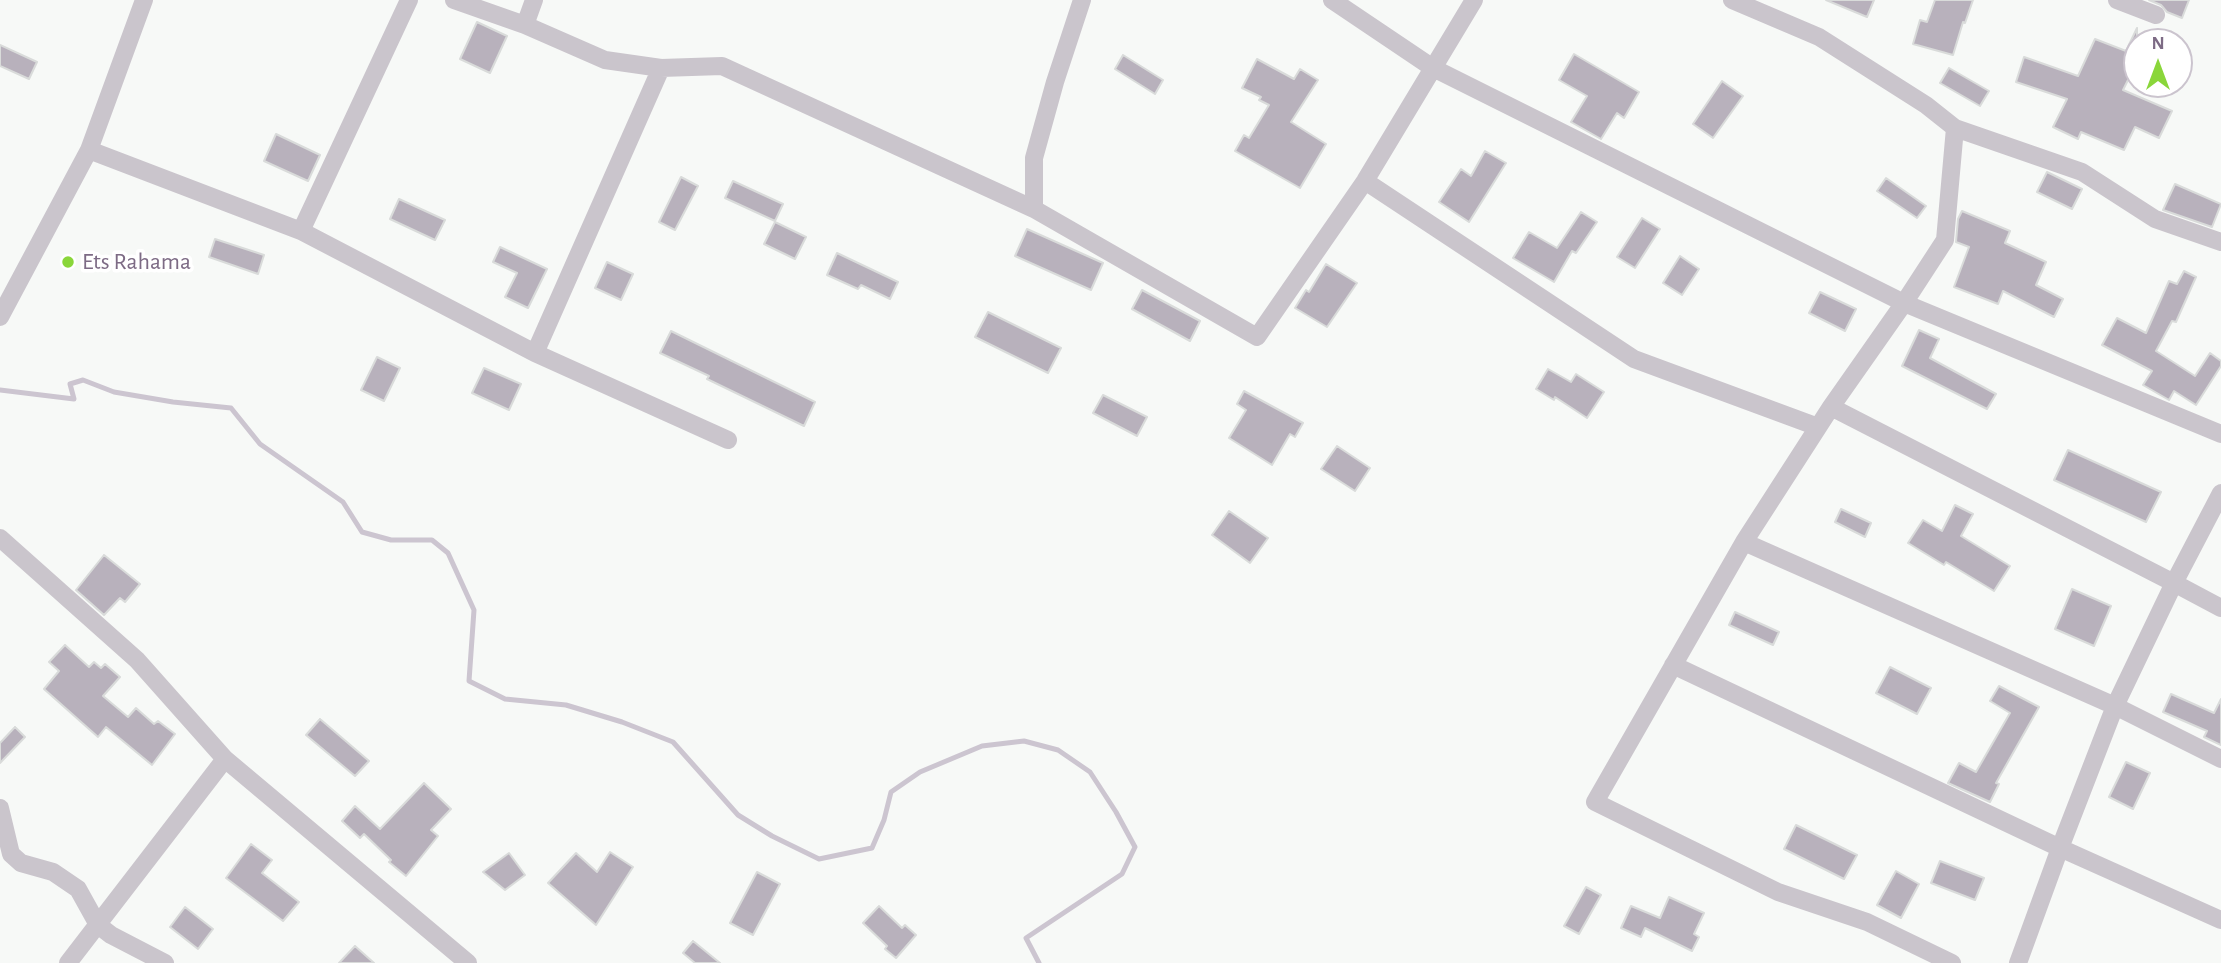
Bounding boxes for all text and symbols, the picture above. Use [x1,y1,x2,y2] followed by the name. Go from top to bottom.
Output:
[2123,28,2193,98] north arrow
[2151,34,2165,53] text: N
[82,248,191,276] place label: Ets Rahama
[60,254,76,270] marker: Ets Rahama

